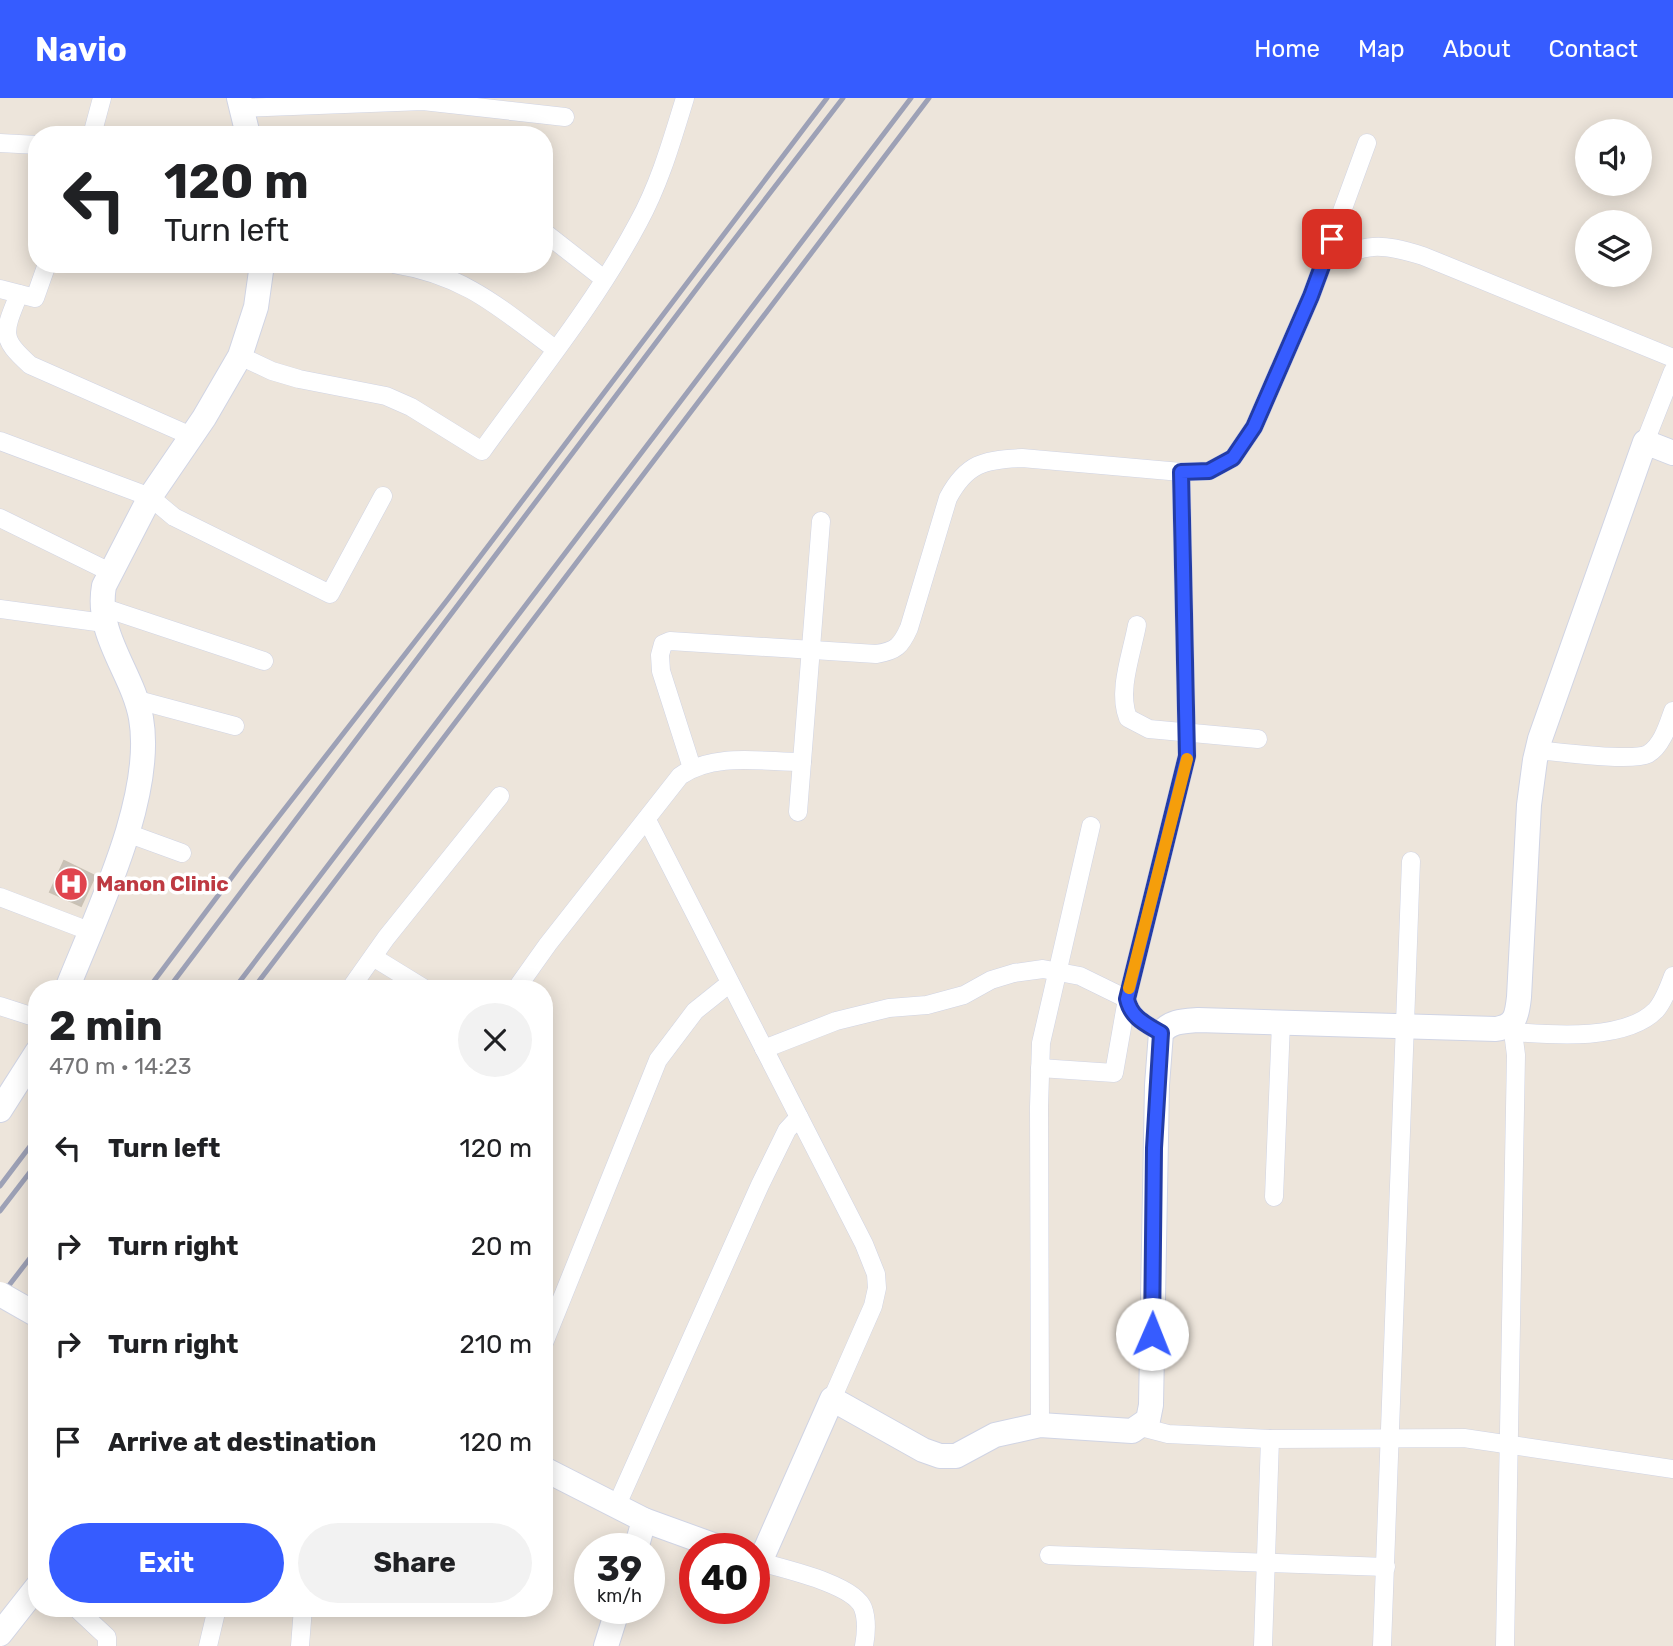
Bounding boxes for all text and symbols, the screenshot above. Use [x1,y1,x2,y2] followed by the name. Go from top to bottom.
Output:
[35,30,127,69] text: Navio
[1254,35,1320,63] text: Home
[1358,35,1405,63] text: Map
[1443,35,1511,63] text: About
[1549,35,1638,63] text: Contact
[1575,119,1652,287] map controls
[1575,119,1652,196] button: sound
[164,152,309,210] text: 120 m
[49,154,140,245] icon: left
[1302,209,1362,269] pin
[1575,210,1652,287] button: layers
[164,211,289,249] text: Turn left
[1313,220,1351,258] icon: arrive
[52,865,90,903] hospital icon: Manon Clinic
[96,871,229,896] place label: Manon Clinic
[49,1001,163,1051] text: 2 min
[458,1003,532,1077] button: close
[49,1052,192,1080] text: 470 m · 14:23
[49,1129,87,1167] icon: left
[108,1133,220,1164] text: Turn left
[460,1133,532,1164] text: 120 m
[49,1227,87,1265] icon: right
[108,1231,238,1262] text: Turn right
[471,1231,532,1262] text: 20 m
[1115,1297,1189,1371] position arrow
[49,1325,87,1363] icon: right
[108,1329,238,1360] text: Turn right
[460,1329,532,1360] text: 210 m
[49,1423,87,1461] icon: arrive
[108,1427,376,1458] text: Arrive at destination
[460,1427,532,1458] text: 120 m
[49,1523,284,1603] button: Exit
[298,1523,532,1603] button: Share
[679,1533,770,1624] speed limit sign: 40
[597,1548,642,1590] text: 39
[597,1585,642,1607] text: km/h

